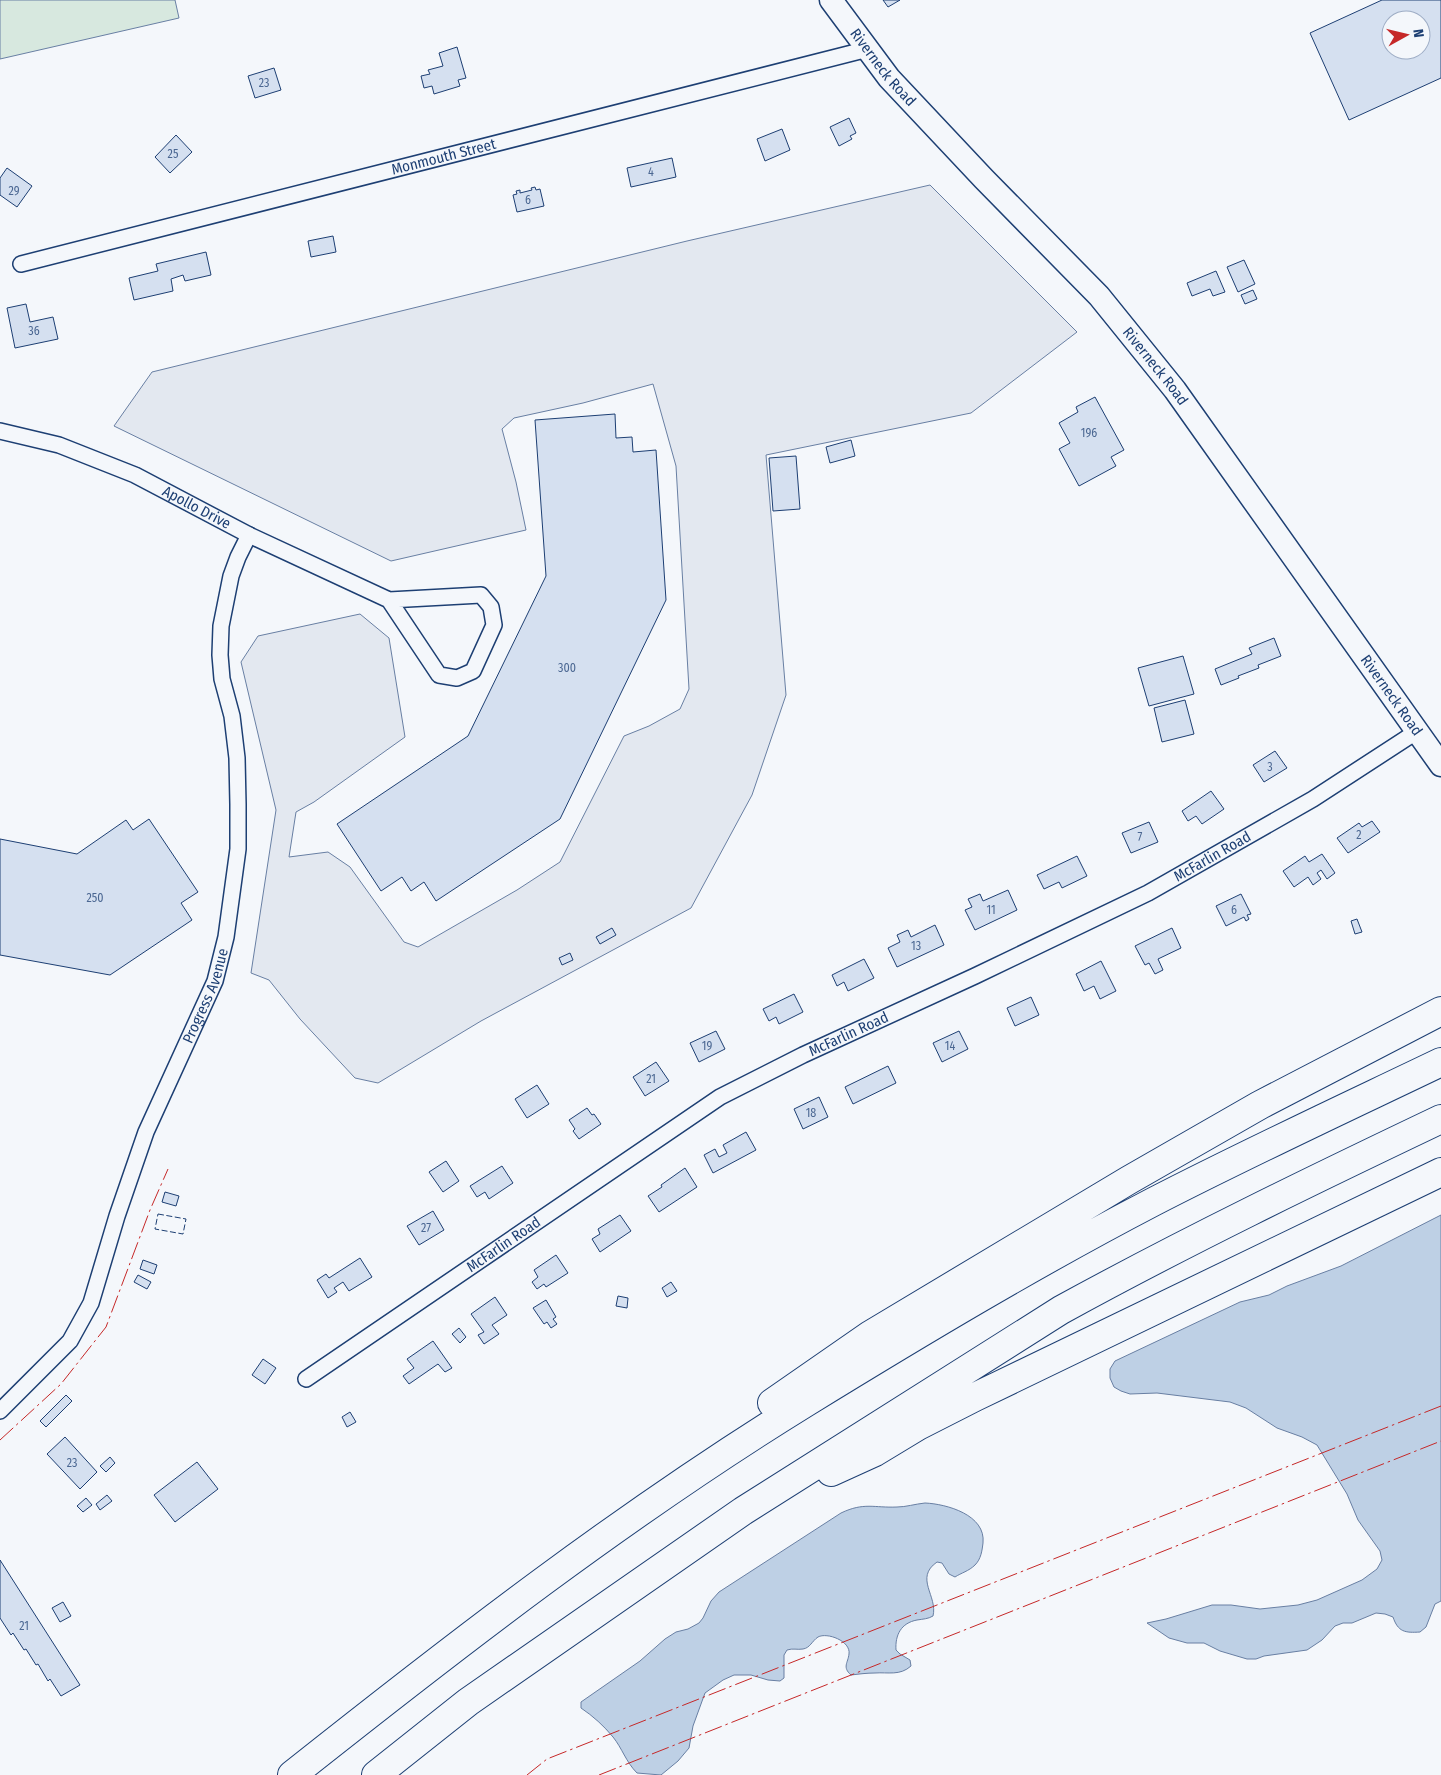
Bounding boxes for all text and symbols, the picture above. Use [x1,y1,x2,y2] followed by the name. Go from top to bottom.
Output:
[1381,10,1431,60] north arrow
[846,25,920,110] street label: Riverneck Road
[1409,28,1427,39] text: N
[259,76,269,90] house number: 23
[390,135,498,179] street label: Monmouth Street
[168,147,179,161] house number: 25
[648,165,654,179] house number: 4
[8,184,20,198] house number: 29
[525,193,531,207] house number: 6
[28,324,40,338] house number: 36
[1119,324,1192,409] street label: Riverneck Road
[1081,426,1097,440] house number: 196
[159,482,234,533] street label: Apollo Drive
[1357,651,1426,739] street label: Riverneck Road
[558,661,576,675] house number: 300
[1267,760,1273,774] house number: 3
[1171,827,1254,885] street label: McFarlin Road
[1356,828,1362,842] house number: 2
[1138,830,1143,844] house number: 7
[86,891,104,905] house number: 250
[986,903,996,917] house number: 11
[1231,903,1237,917] house number: 6
[911,939,921,953] house number: 13
[179,946,232,1046] street label: Progress Avenue
[806,1008,891,1060] street label: McFarlin Road
[702,1039,712,1053] house number: 19
[945,1039,955,1053] house number: 14
[646,1072,656,1086] house number: 21
[806,1106,816,1120] house number: 18
[463,1213,544,1276] street label: McFarlin Road
[421,1221,431,1235] house number: 27
[67,1456,77,1470] house number: 23
[19,1619,29,1633] house number: 21

